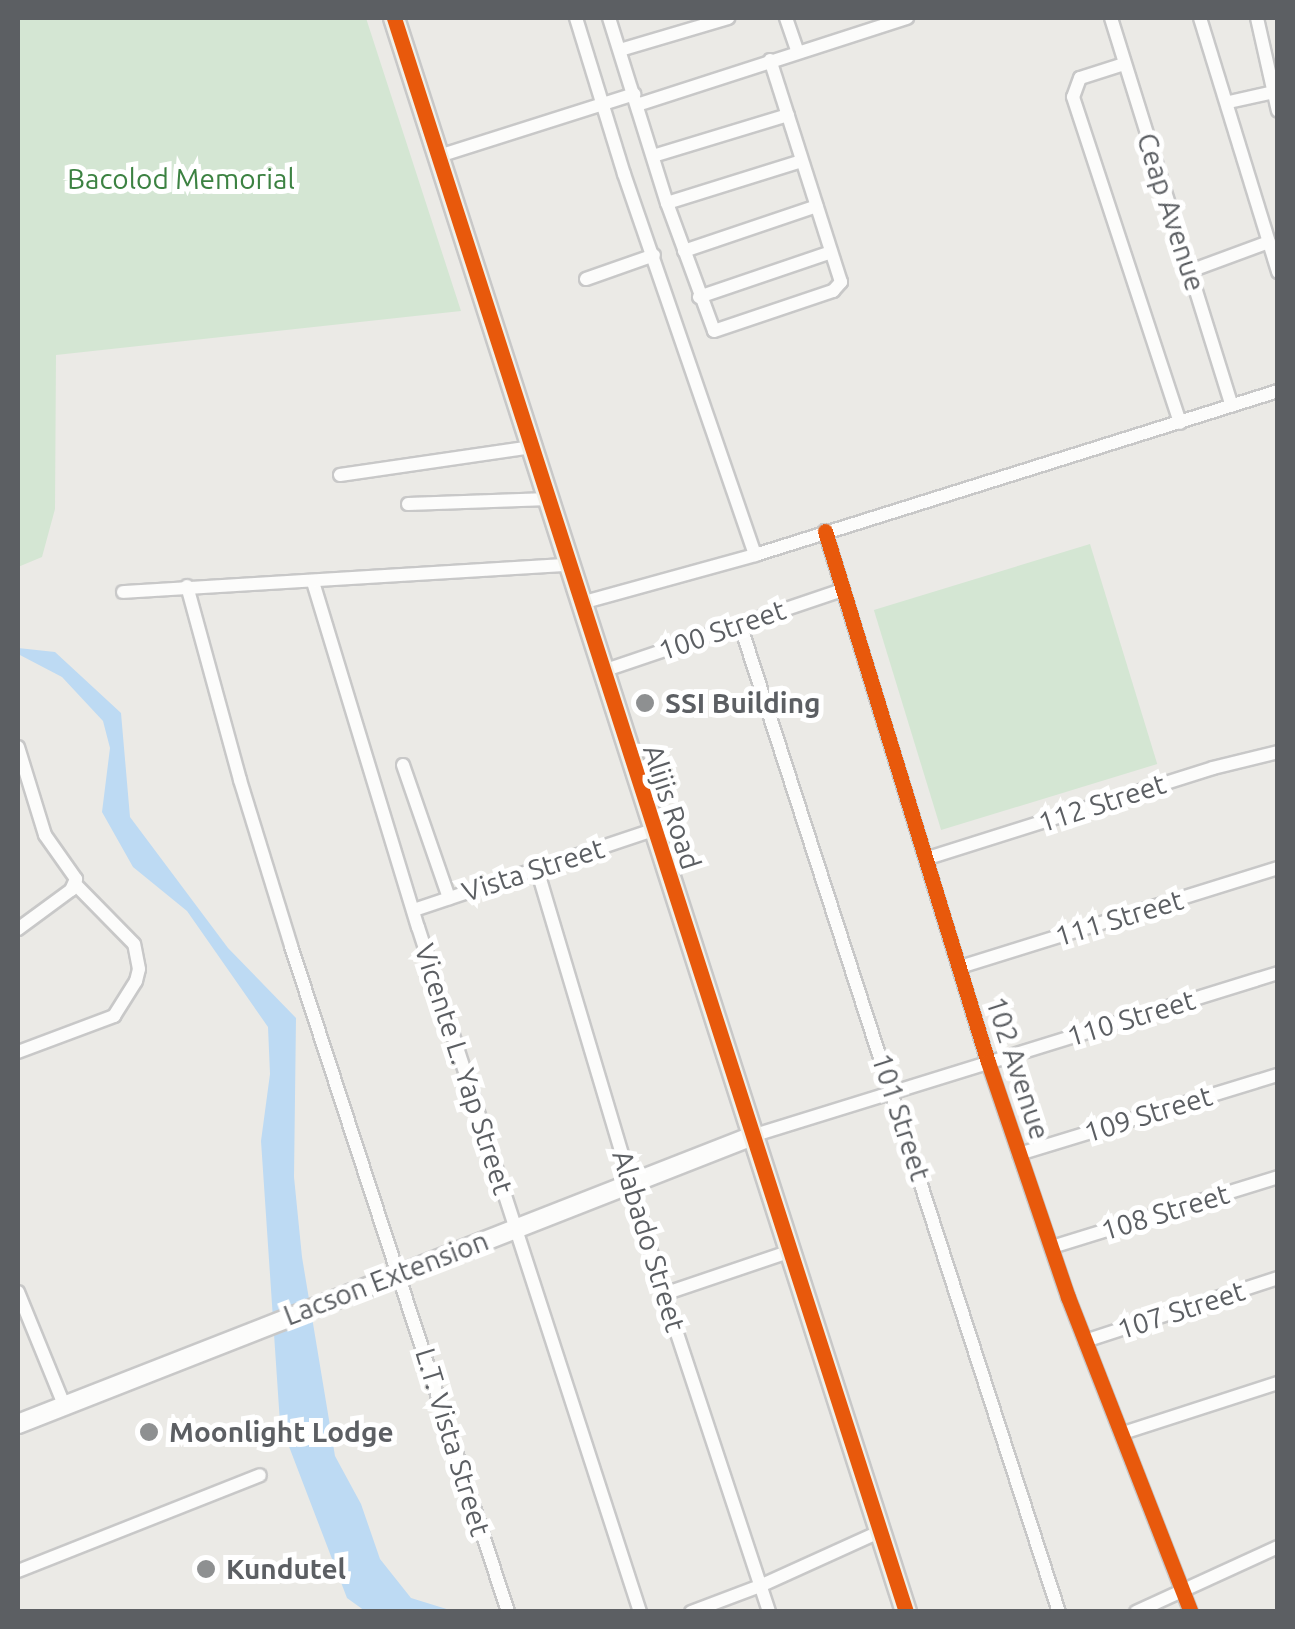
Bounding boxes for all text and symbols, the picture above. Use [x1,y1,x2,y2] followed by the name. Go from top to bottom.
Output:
[1130,129,1212,295] street label: Ceap Avenue
[67,162,295,196] park label: Bacolod Memorial
[654,593,790,667] street label: 100 Street
[665,686,821,720] place label: SSI Building
[634,692,656,714] marker: SSI Building
[636,740,708,874] street label: Alijis Road
[1034,767,1170,839] street label: 112 Street
[458,831,608,909] street label: Vista Street
[1051,883,1187,953] street label: 111 Street
[408,939,520,1199] street label: Vicente L. Yap Street
[1063,983,1199,1053] street label: 110 Street
[979,992,1057,1144] street label: 102 Avenue
[865,1049,937,1185] street label: 101 Street
[1080,1079,1216,1149] street label: 109 Street
[605,1146,693,1336] street label: Alabado Street
[1097,1177,1233,1247] street label: 108 Street
[279,1224,493,1332] street label: Lacson Extension
[1113,1274,1249,1346] street label: 107 Street
[408,1344,498,1540] street label: L.T. Vista Street
[169,1415,394,1449] place label: Moonlight Lodge
[138,1421,160,1443] marker: Moonlight Lodge
[226,1552,346,1586] place label: Kundutel
[195,1558,217,1580] marker: Kundutel

